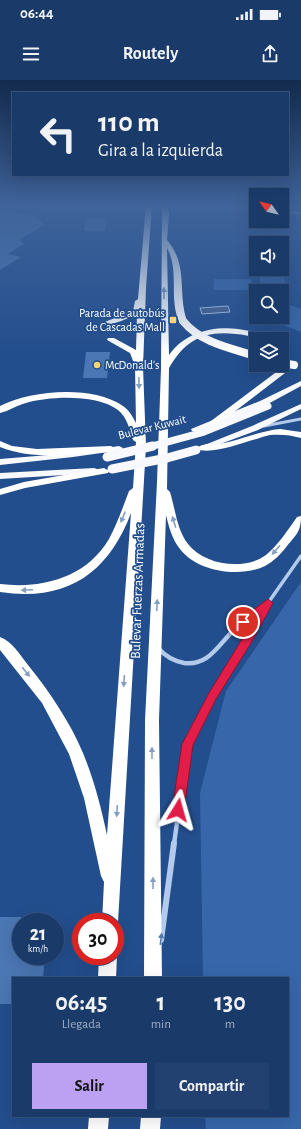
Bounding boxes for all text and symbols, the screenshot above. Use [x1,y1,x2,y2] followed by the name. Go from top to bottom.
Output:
[20,6,54,21] text: 06:44
[20,43,42,65] icon: menu
[259,43,281,65] icon: share
[123,45,178,63] text: Routely
[32,108,84,160] icon: left
[98,109,160,137] text: 110 m
[98,142,223,160] text: Gira a la izquierda
[249,188,289,228] north arrow
[249,188,289,372] map controls
[249,236,289,276] button: sound
[249,284,289,324] button: search
[161,286,167,299] one-way arrow
[79,307,165,333] place label: Parada de autobús de Cascadas Mall
[168,315,178,325] marker: Parada de autobús de Cascadas Mall
[249,332,289,372] button: layers
[105,359,159,371] place label: McDonald's
[92,360,102,370] marker: McDonald's
[136,377,143,389] one-way arrow
[117,413,187,441] street label: Bulevar Kuwait
[120,511,126,523] one-way arrow
[171,516,177,528] one-way arrow
[129,523,147,659] street label: Bulevar Fuerzas Armadas
[272,544,281,555] one-way arrow
[20,587,33,593] one-way arrow
[154,598,160,611] one-way arrow
[226,605,260,639] pin
[232,611,254,633] icon: arrive
[21,666,30,677] one-way arrow
[121,675,128,687] one-way arrow
[149,746,155,759] one-way arrow
[157,789,199,831] position arrow
[113,805,120,817] one-way arrow
[149,877,156,889] one-way arrow
[72,913,124,965] speed limit sign: 30
[30,924,46,944] text: 21
[158,933,164,945] one-way arrow
[28,944,48,954] text: km/h
[55,991,107,1015] text: 06:45
[156,991,165,1015] text: 1
[214,991,246,1015] text: 130
[62,1018,101,1031] text: Llegada
[151,1018,171,1031] text: min
[225,1018,235,1031] text: m
[32,1063,147,1109] button: Salir
[155,1063,269,1109] button: Compartir

